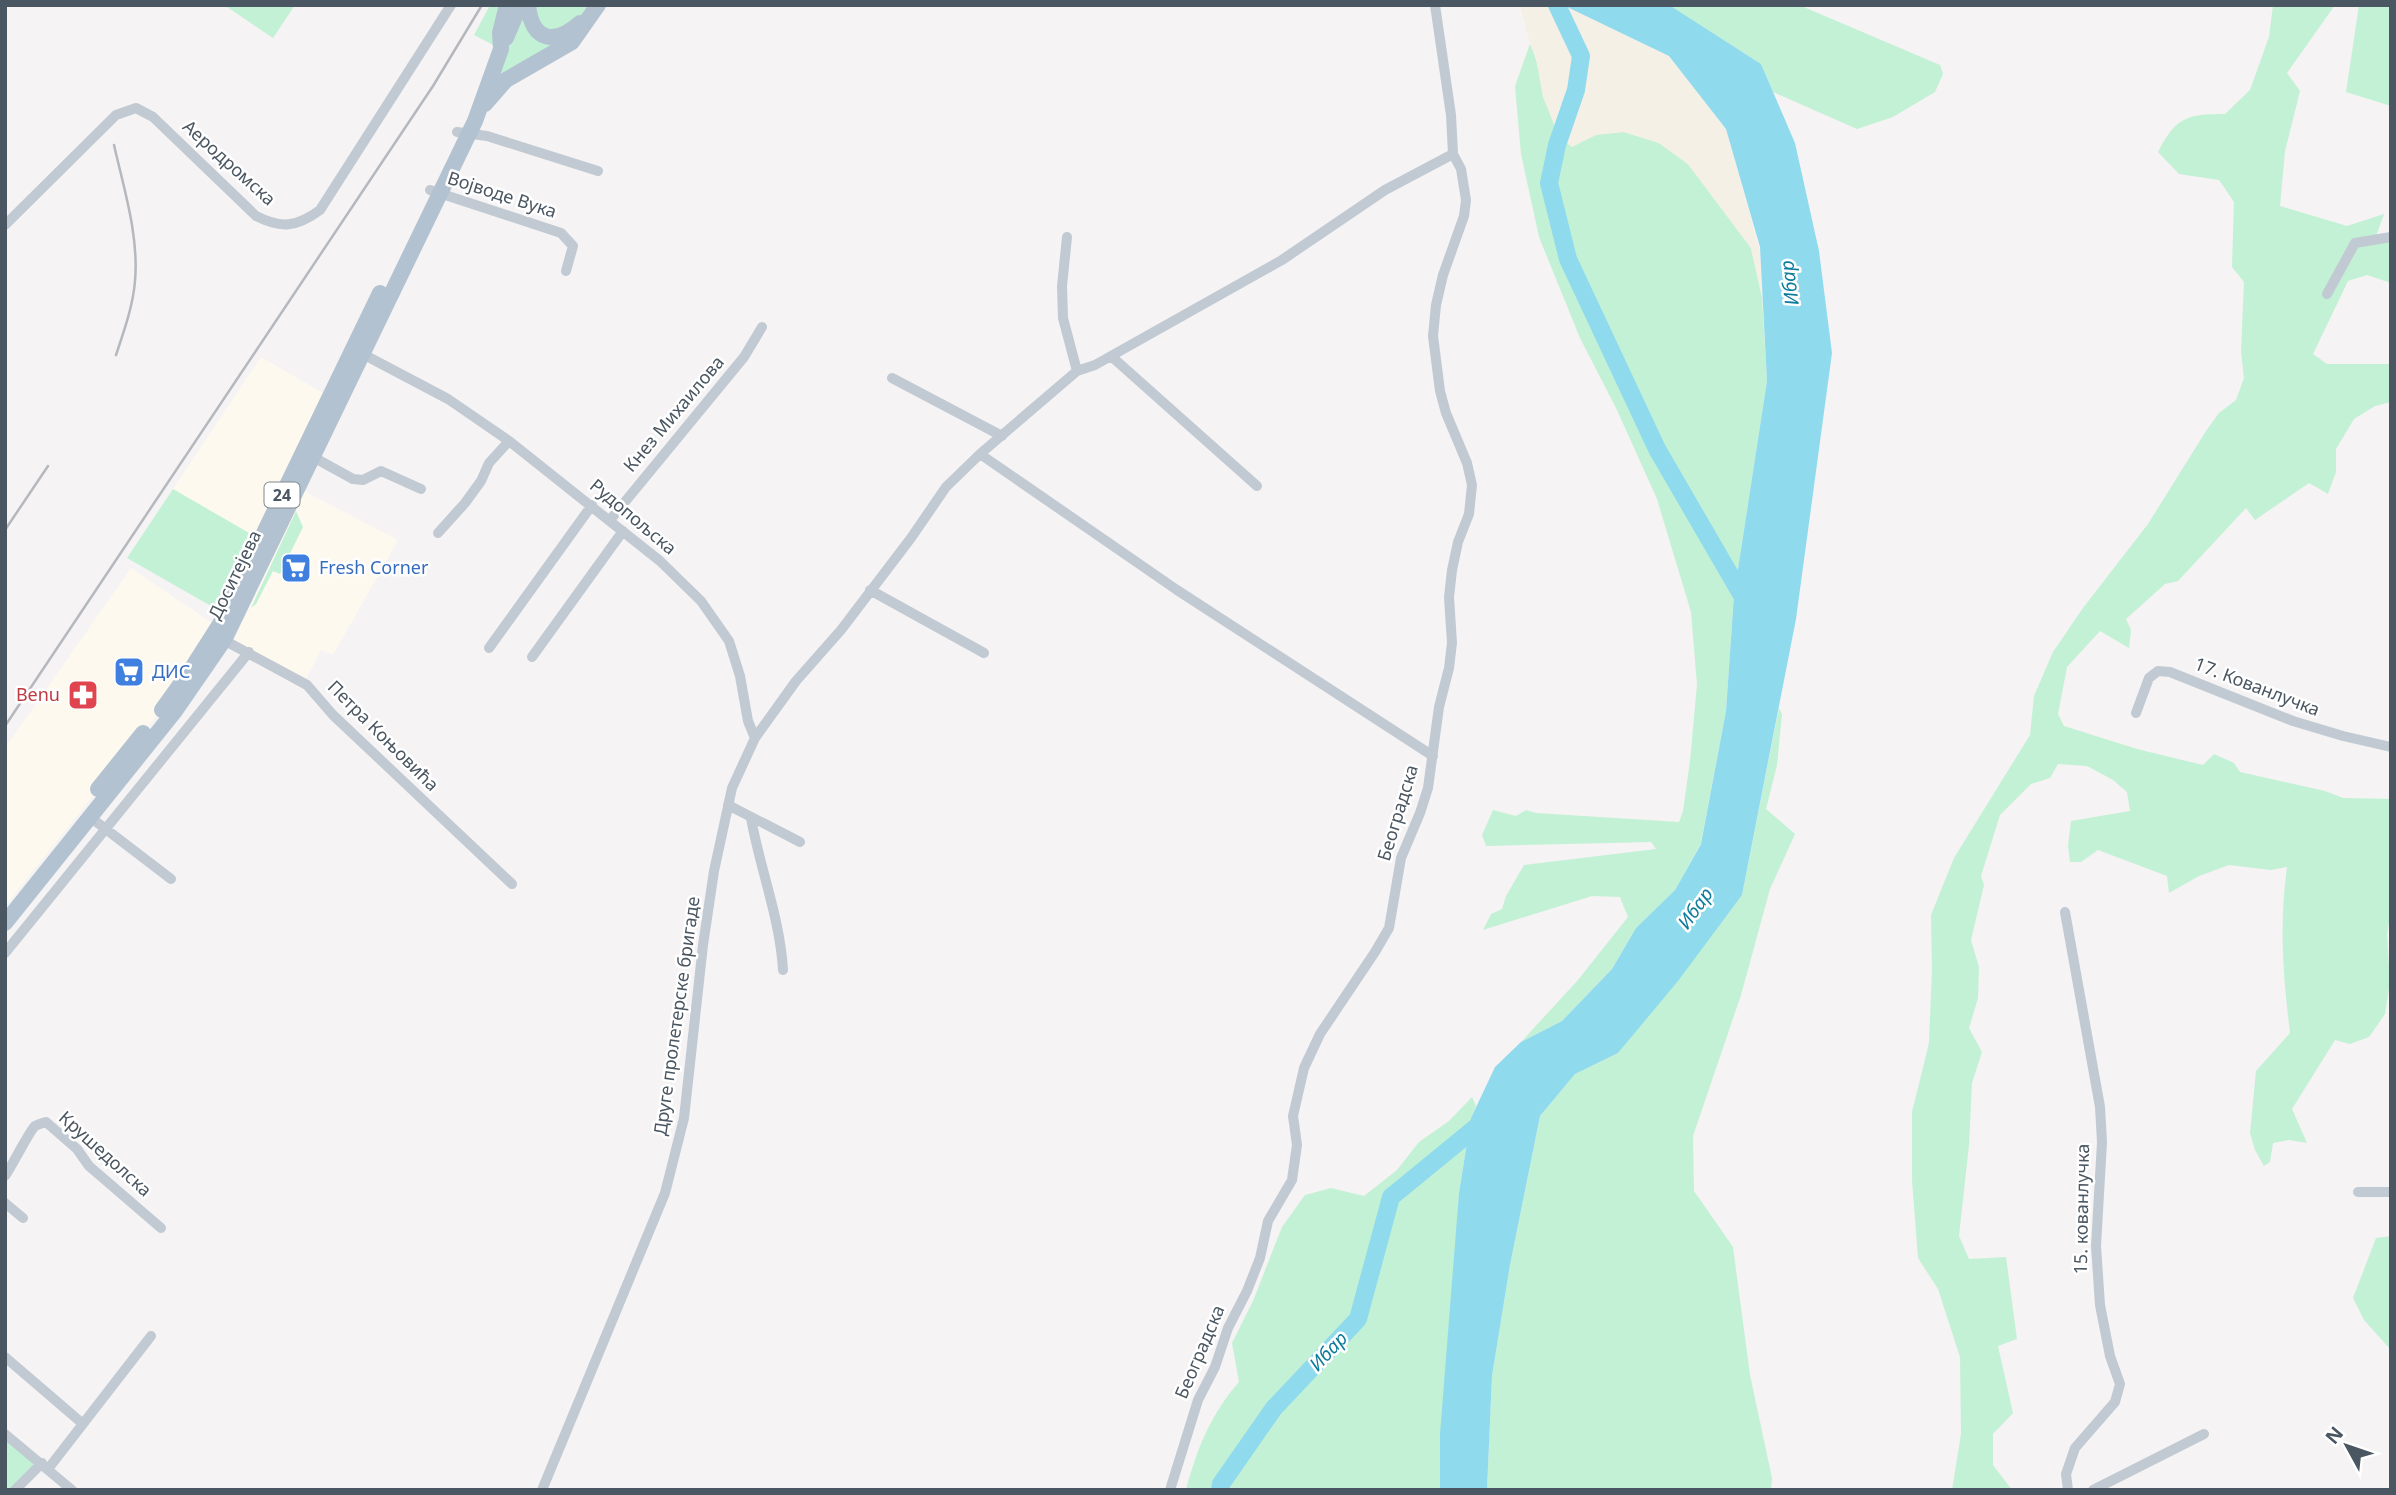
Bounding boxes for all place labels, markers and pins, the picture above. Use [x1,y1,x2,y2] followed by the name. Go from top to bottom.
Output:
[279,551,313,585] supermarket icon: Fresh Corner
[319,555,429,579] place label: Fresh Corner
[112,655,146,689] supermarket icon: ДИС
[152,659,190,683] place label: ДИС
[66,678,100,712] pharmacy icon: Benu
[16,682,60,706] place label: Benu

